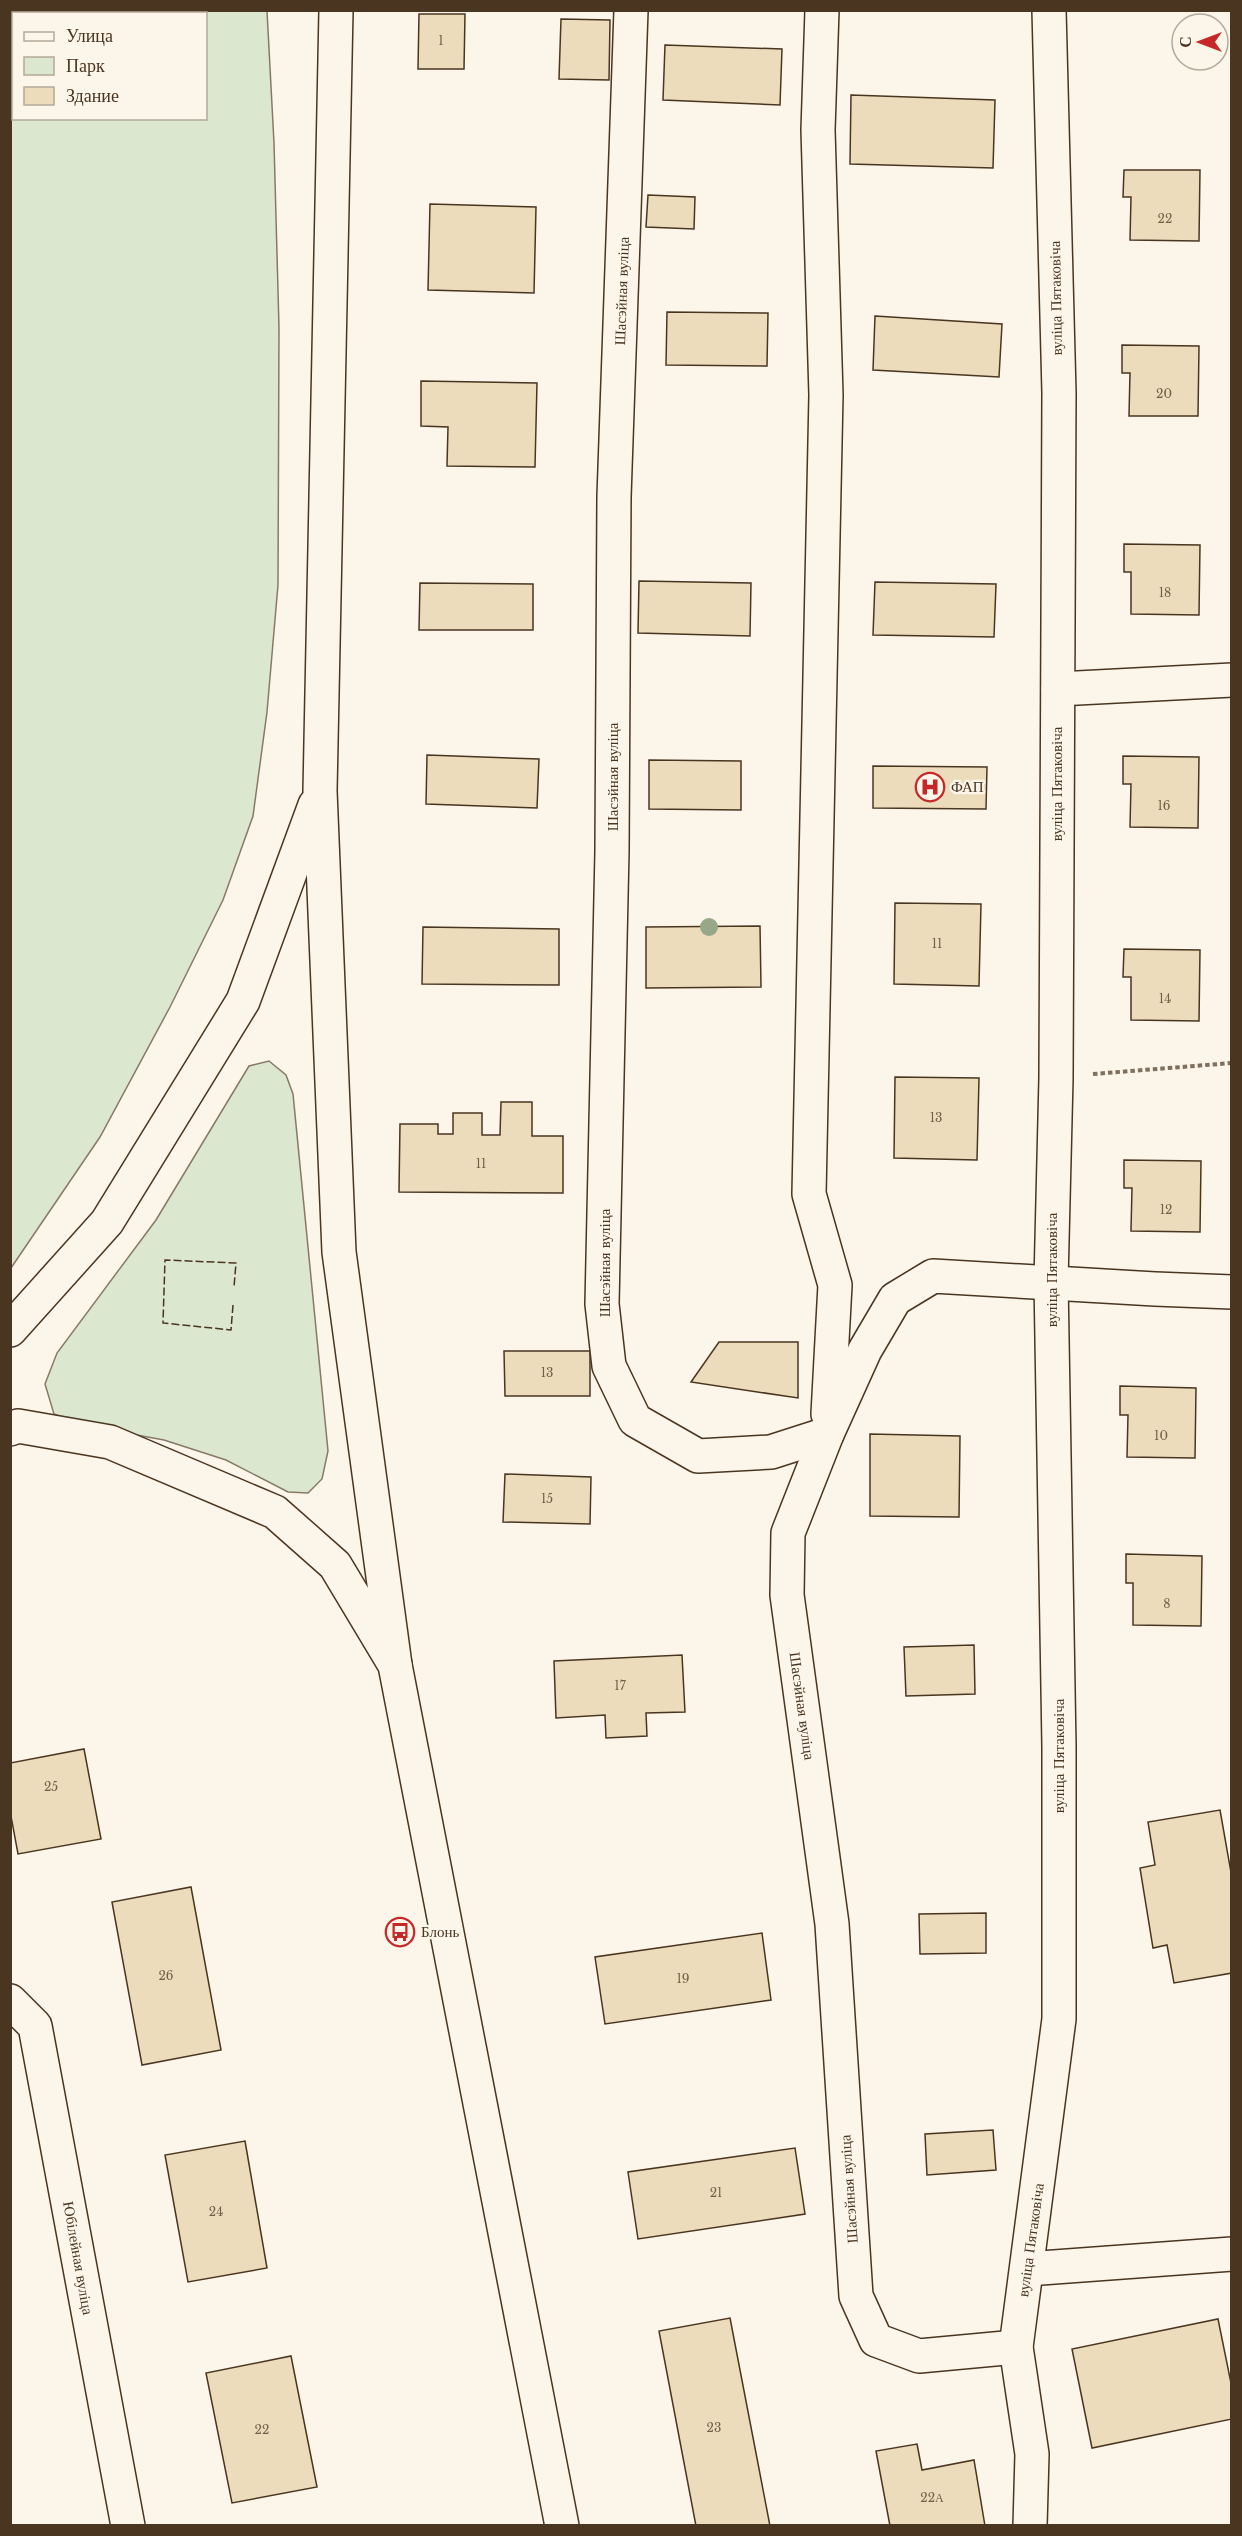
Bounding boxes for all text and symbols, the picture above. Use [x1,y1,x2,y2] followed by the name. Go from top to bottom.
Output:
[12,12,207,120] legend
[1170,12,1230,72] north arrow
[66,25,113,47] text: Улица
[438,33,444,48] house number: 1
[1175,36,1195,48] text: С
[66,55,105,77] text: Парк
[66,85,119,107] text: Здание
[1158,211,1172,226] house number: 22
[610,236,633,346] street label: Шасэйная вуліца
[1045,240,1066,356] street label: вуліца Пятаковіча
[1156,386,1172,401] house number: 20
[1159,585,1171,600] house number: 18
[603,722,622,831] street label: Шасэйная вуліца
[1047,726,1066,841] street label: вуліца Пятаковіча
[914,771,946,803] hospital icon: ФАП
[951,777,984,796] place label: ФАП
[1157,798,1171,813] house number: 16
[932,936,942,951] house number: 11
[1159,991,1171,1006] house number: 14
[930,1110,942,1125] house number: 13
[476,1156,486,1171] house number: 11
[1160,1202,1172,1217] house number: 12
[595,1208,614,1317] street label: Шасэйная вуліца
[1042,1212,1061,1327] street label: вуліца Пятаковіча
[541,1365,553,1380] house number: 13
[1154,1428,1168,1443] house number: 10
[541,1491,553,1506] house number: 15
[1163,1596,1171,1611] house number: 8
[786,1651,820,1761] street label: Шасэйная вуліца
[614,1678,627,1693] house number: 17
[1049,1698,1068,1813] street label: вуліца Пятаковіча
[44,1779,58,1794] house number: 25
[384,1916,416,1948] bus stop icon: Блонь
[421,1922,459,1941] place label: Блонь
[158,1968,174,1983] house number: 26
[676,1971,690,1986] house number: 19
[835,2134,862,2244] street label: Шасэйная вуліца
[1013,2182,1048,2298] street label: вуліца Пятаковіча
[710,2185,722,2200] house number: 21
[59,2200,98,2317] street label: Юбілейная вуліца
[209,2204,223,2219] house number: 24
[707,2420,721,2435] house number: 23
[255,2422,269,2437] house number: 22
[920,2490,944,2505] house number: 22А

